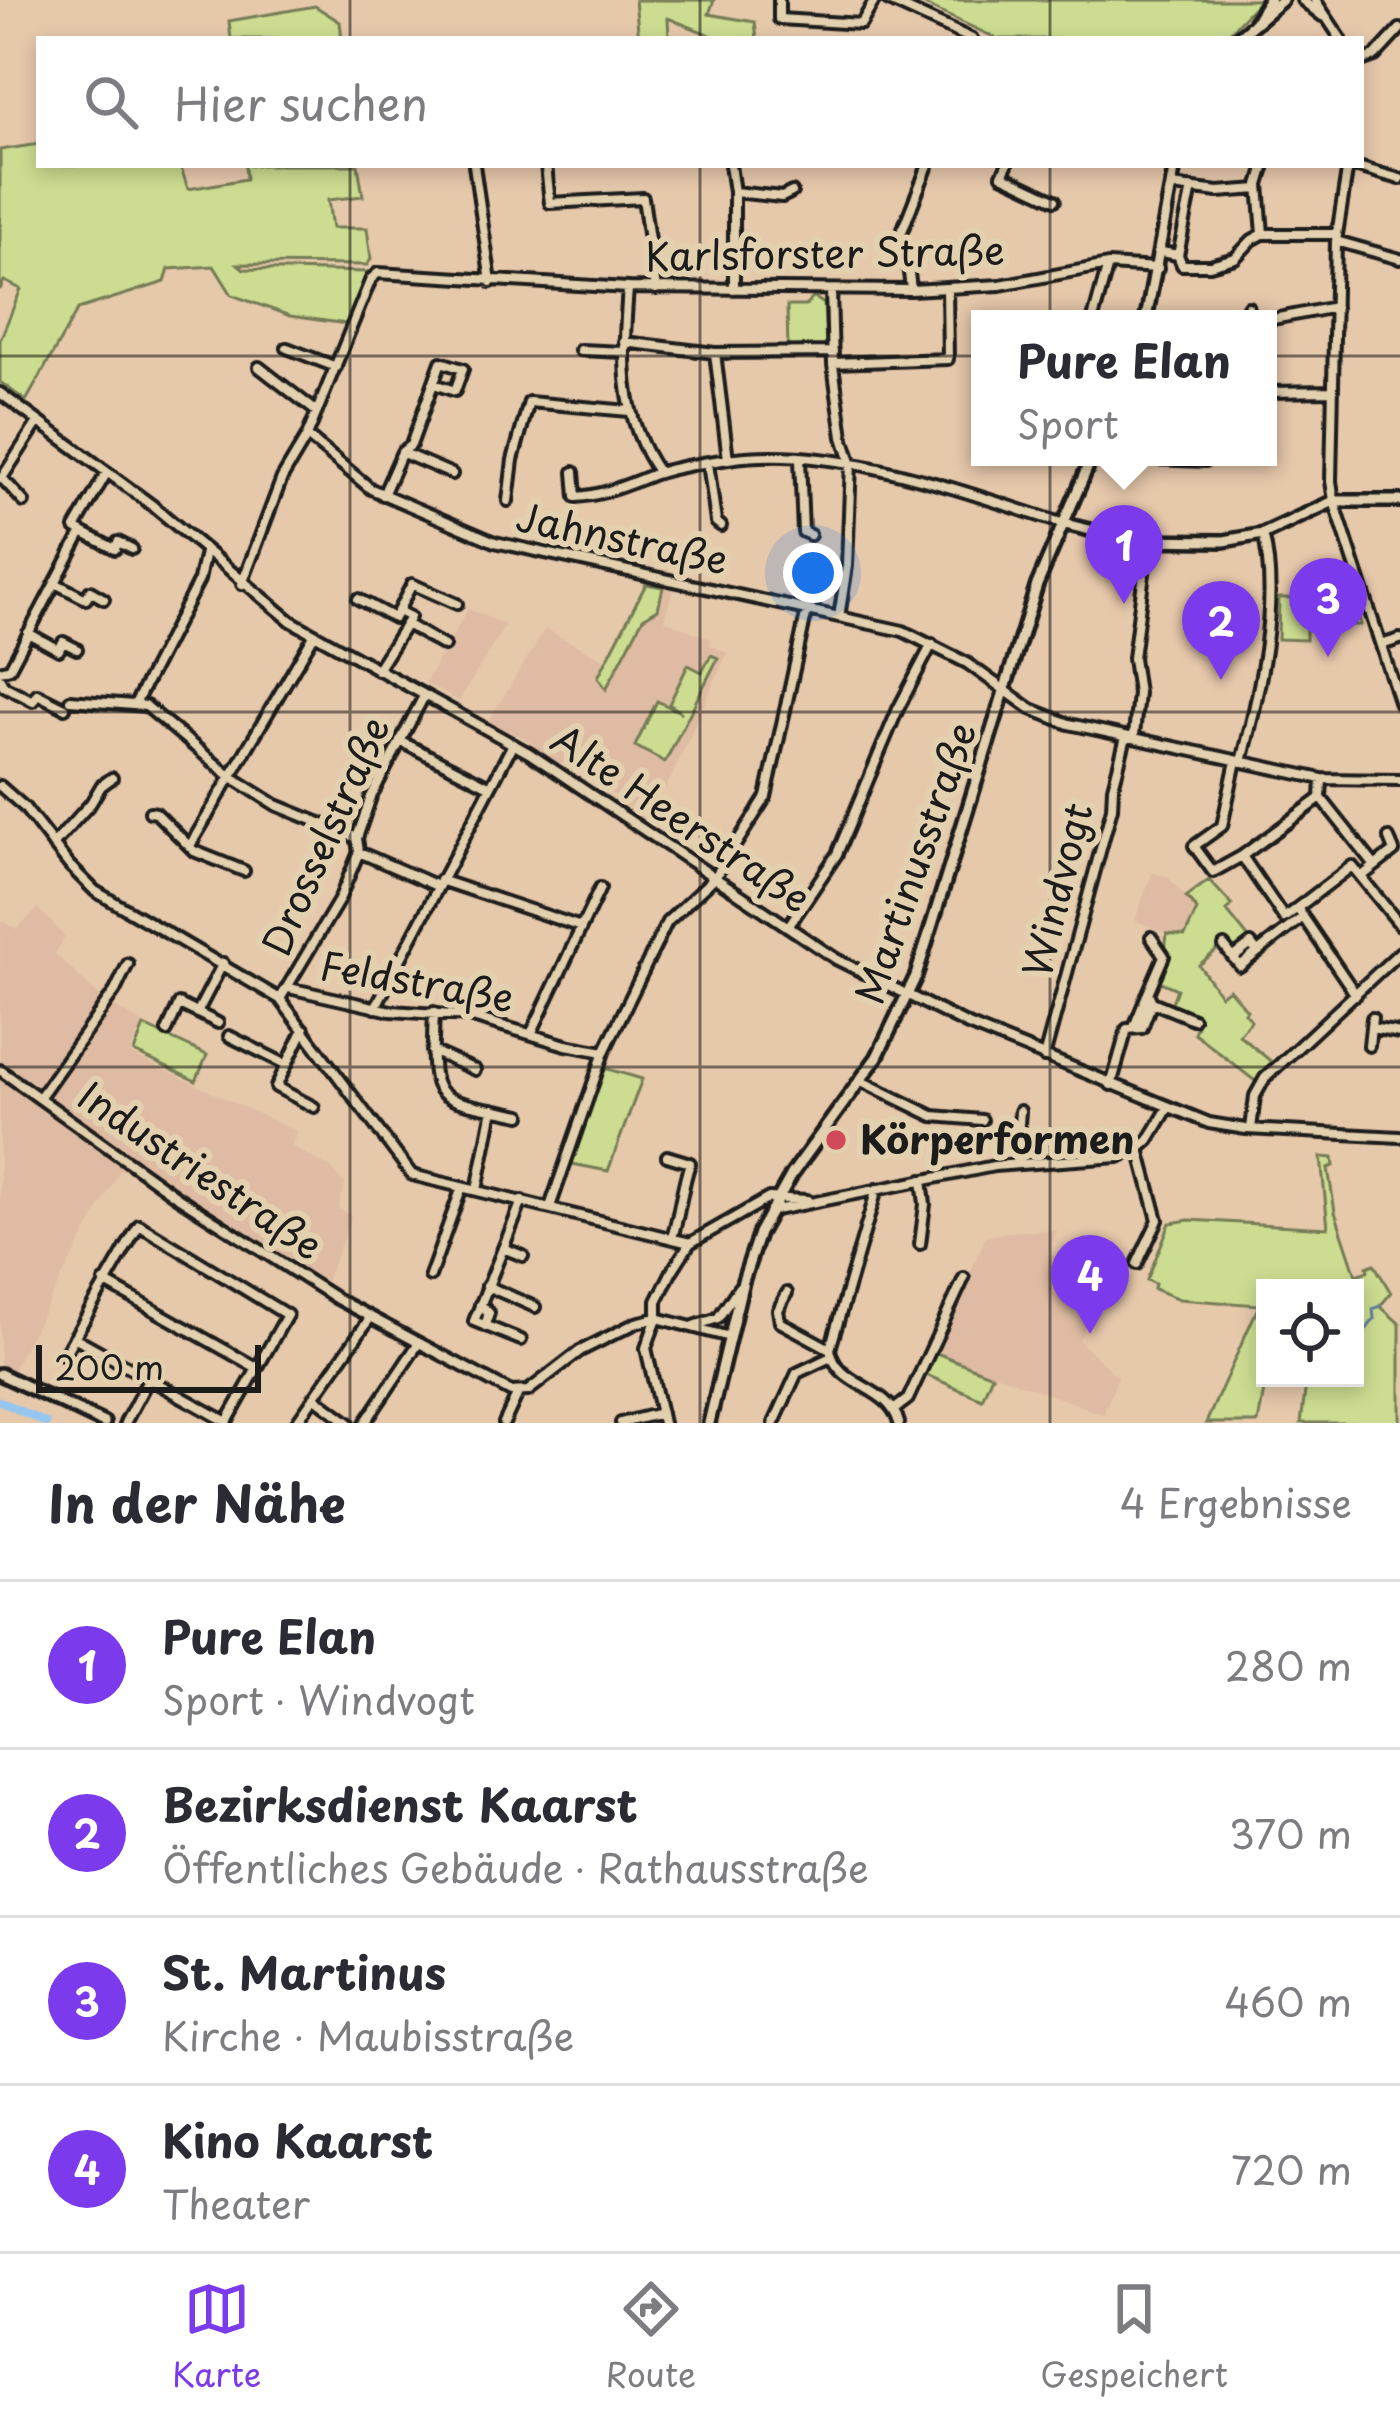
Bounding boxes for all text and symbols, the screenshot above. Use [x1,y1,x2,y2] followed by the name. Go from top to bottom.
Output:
[36,36,1364,168] search box
[174,68,428,136] text: Hier suchen
[78,69,144,135] icon: search
[645,219,1005,284] street label: Karlsforster Straße
[971,310,1277,466] popup
[1017,325,1231,393] text: Pure Elan
[1017,393,1119,452] text: Sport
[511,485,734,588] street label: Jahnstraße
[1085,505,1163,604] pin: 1
[783,543,843,603] your location
[1289,558,1367,657] pin: 3
[1182,581,1260,680] pin: 2
[245,706,403,964] street label: Drosselstraße
[541,708,824,926] street label: Alte Heerstraße
[838,713,989,1011] street label: Martinusstraße
[1005,796,1106,983] street label: Windvogt
[316,934,519,1026] street label: Feldstraße
[67,1065,336,1273] street label: Industriestraße
[860,1108,1134,1167] place label: Körperformen
[823,1127,849,1153] marker: Körperformen
[1051,1235,1129,1334] pin: 4
[1256,1279,1364,1387] map controls
[1256,1279,1364,1387] button: locate
[36,1339,261,1392] scale bar
[54,1341,164,1391] text: 200 m
[48,1463,345,1540] text: In der Nähe
[1120,1472,1352,1531] text: 4 Ergebnisse
[162,1601,376,1669] text: Pure Elan
[78,1635,96,1694] text: 1
[1225,1635,1352,1694] text: 280 m
[162,1669,475,1728] text: Sport · Windvogt
[162,1769,638,1837] text: Bezirksdienst Kaarst
[73,1803,101,1862] text: 2
[1229,1803,1352,1862] text: 370 m
[162,1837,869,1896] text: Öffentliches Gebäude · Rathausstraße
[162,1937,446,2005] text: St. Martinus
[74,1971,100,2030] text: 3
[1224,1971,1352,2030] text: 460 m
[162,2005,574,2064] text: Kirche · Maubisstraße
[162,2105,433,2173] text: Kino Kaarst
[74,2139,100,2198] text: 4
[1231,2139,1352,2198] text: 720 m
[162,2173,310,2232] text: Theater
[172,2276,261,2398] tab: Karte
[606,2276,696,2398] tab: Route
[1040,2276,1228,2398] tab: Gespeichert

